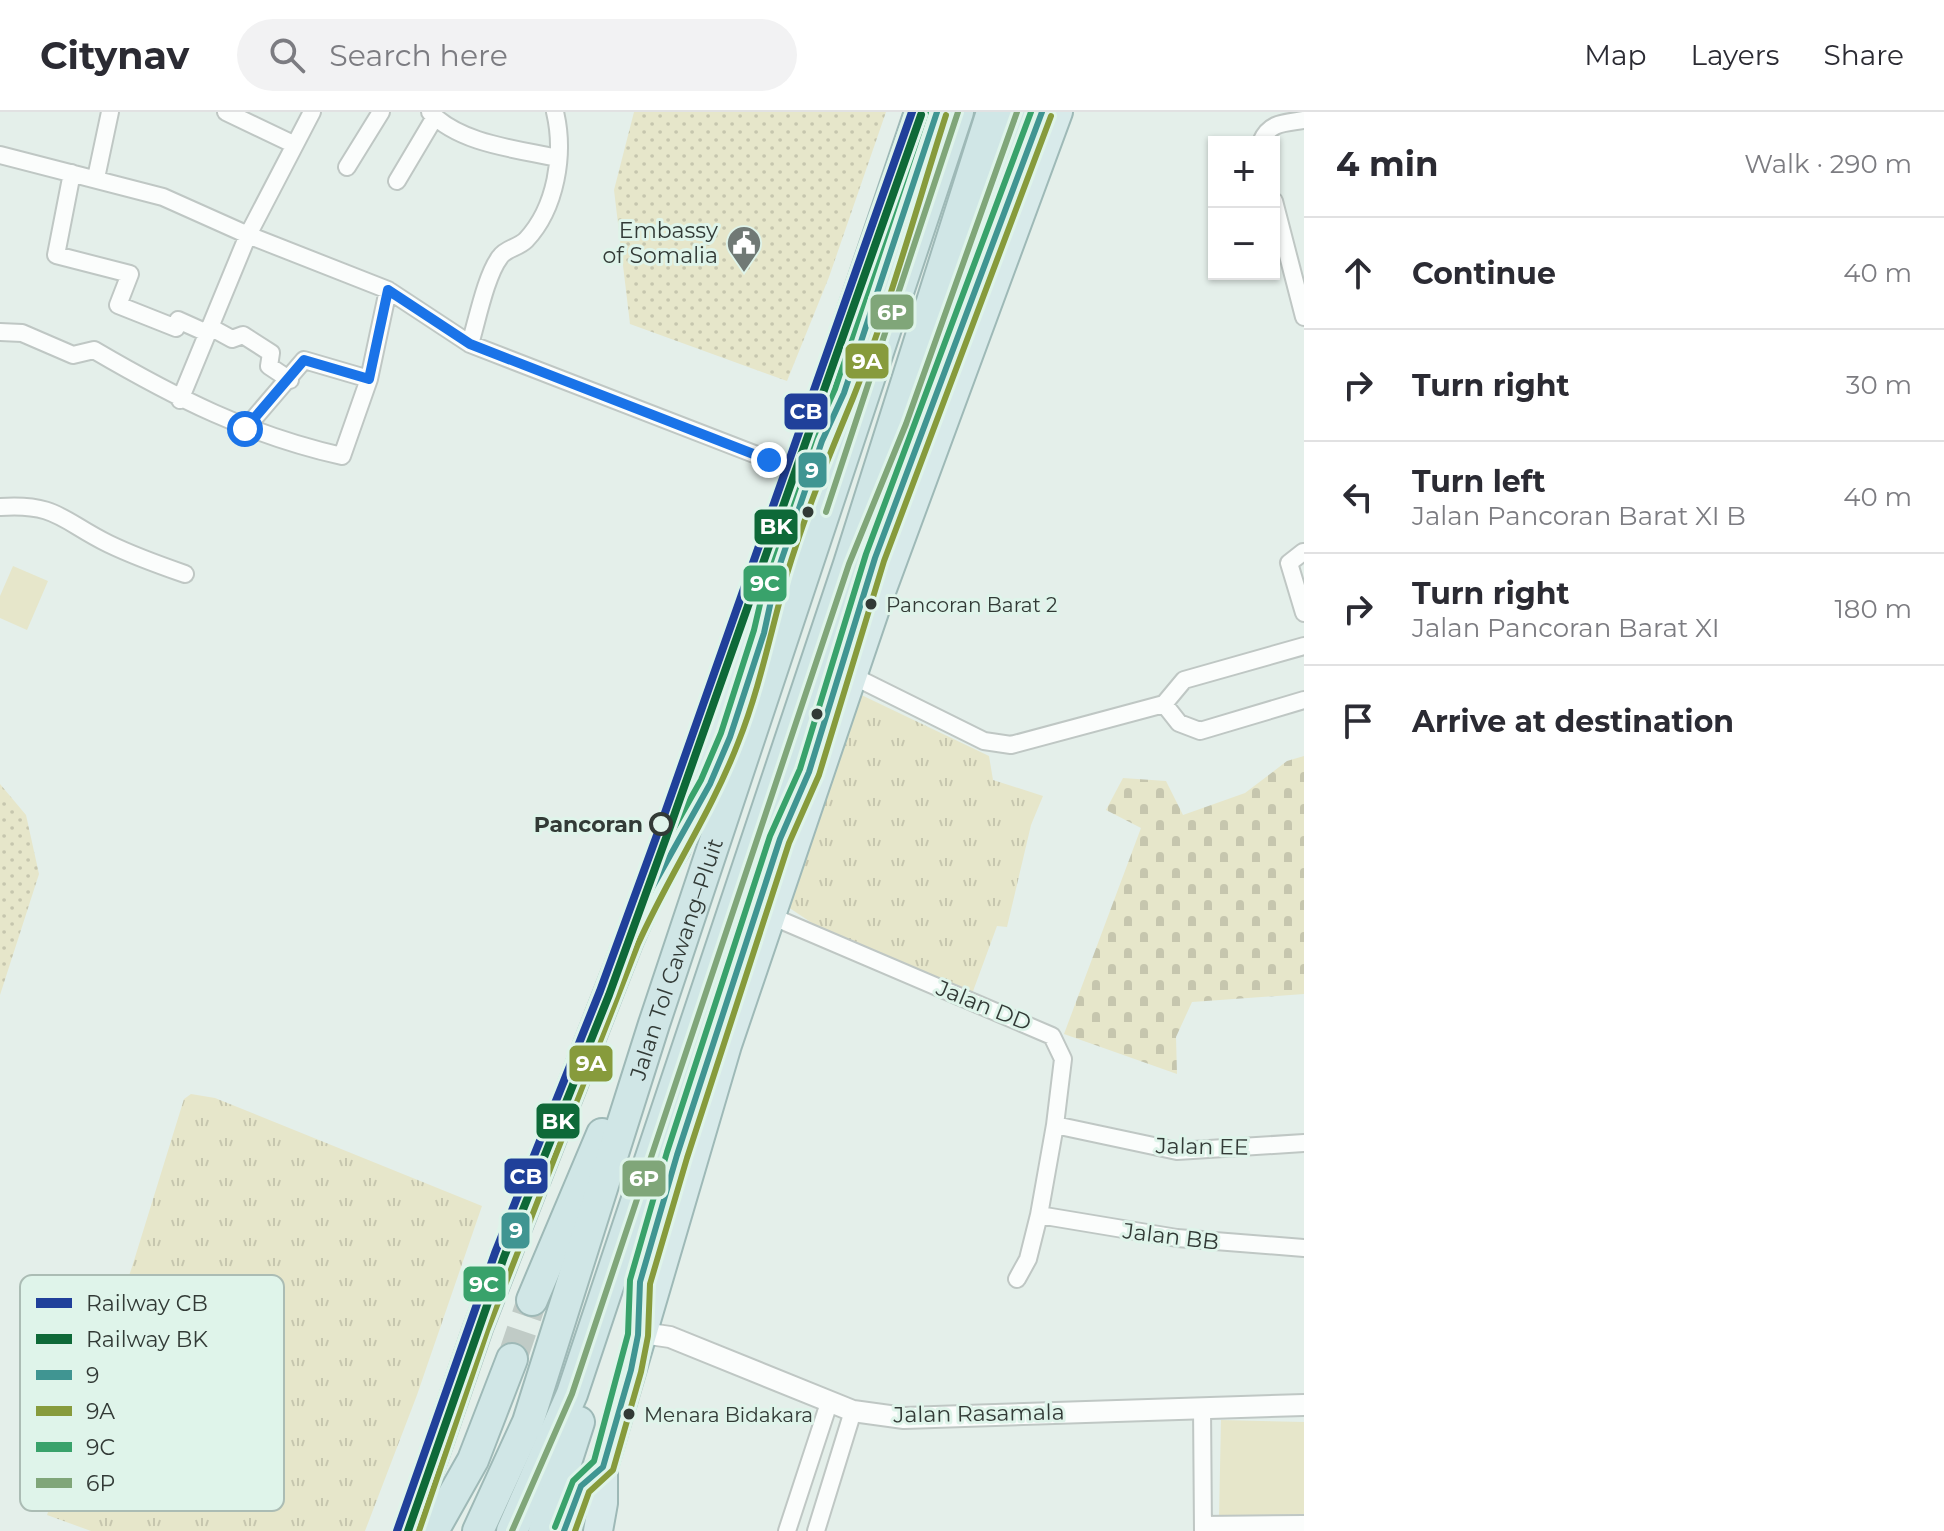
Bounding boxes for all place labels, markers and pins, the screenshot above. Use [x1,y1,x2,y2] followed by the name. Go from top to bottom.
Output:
[603,217,718,269] place label: Embassy of Somalia
[725,224,763,274] public building icon: Embassy of Somalia
[800,504,816,520] unlabelled marker
[886,593,1057,617] place label: Pancoran Barat 2
[863,596,879,612] marker: Pancoran Barat 2
[809,706,825,722] unlabelled marker
[534,811,643,838] place label: Pancoran
[650,813,672,835] marker: Pancoran
[644,1403,813,1427] place label: Menara Bidakara
[621,1406,637,1422] marker: Menara Bidakara

